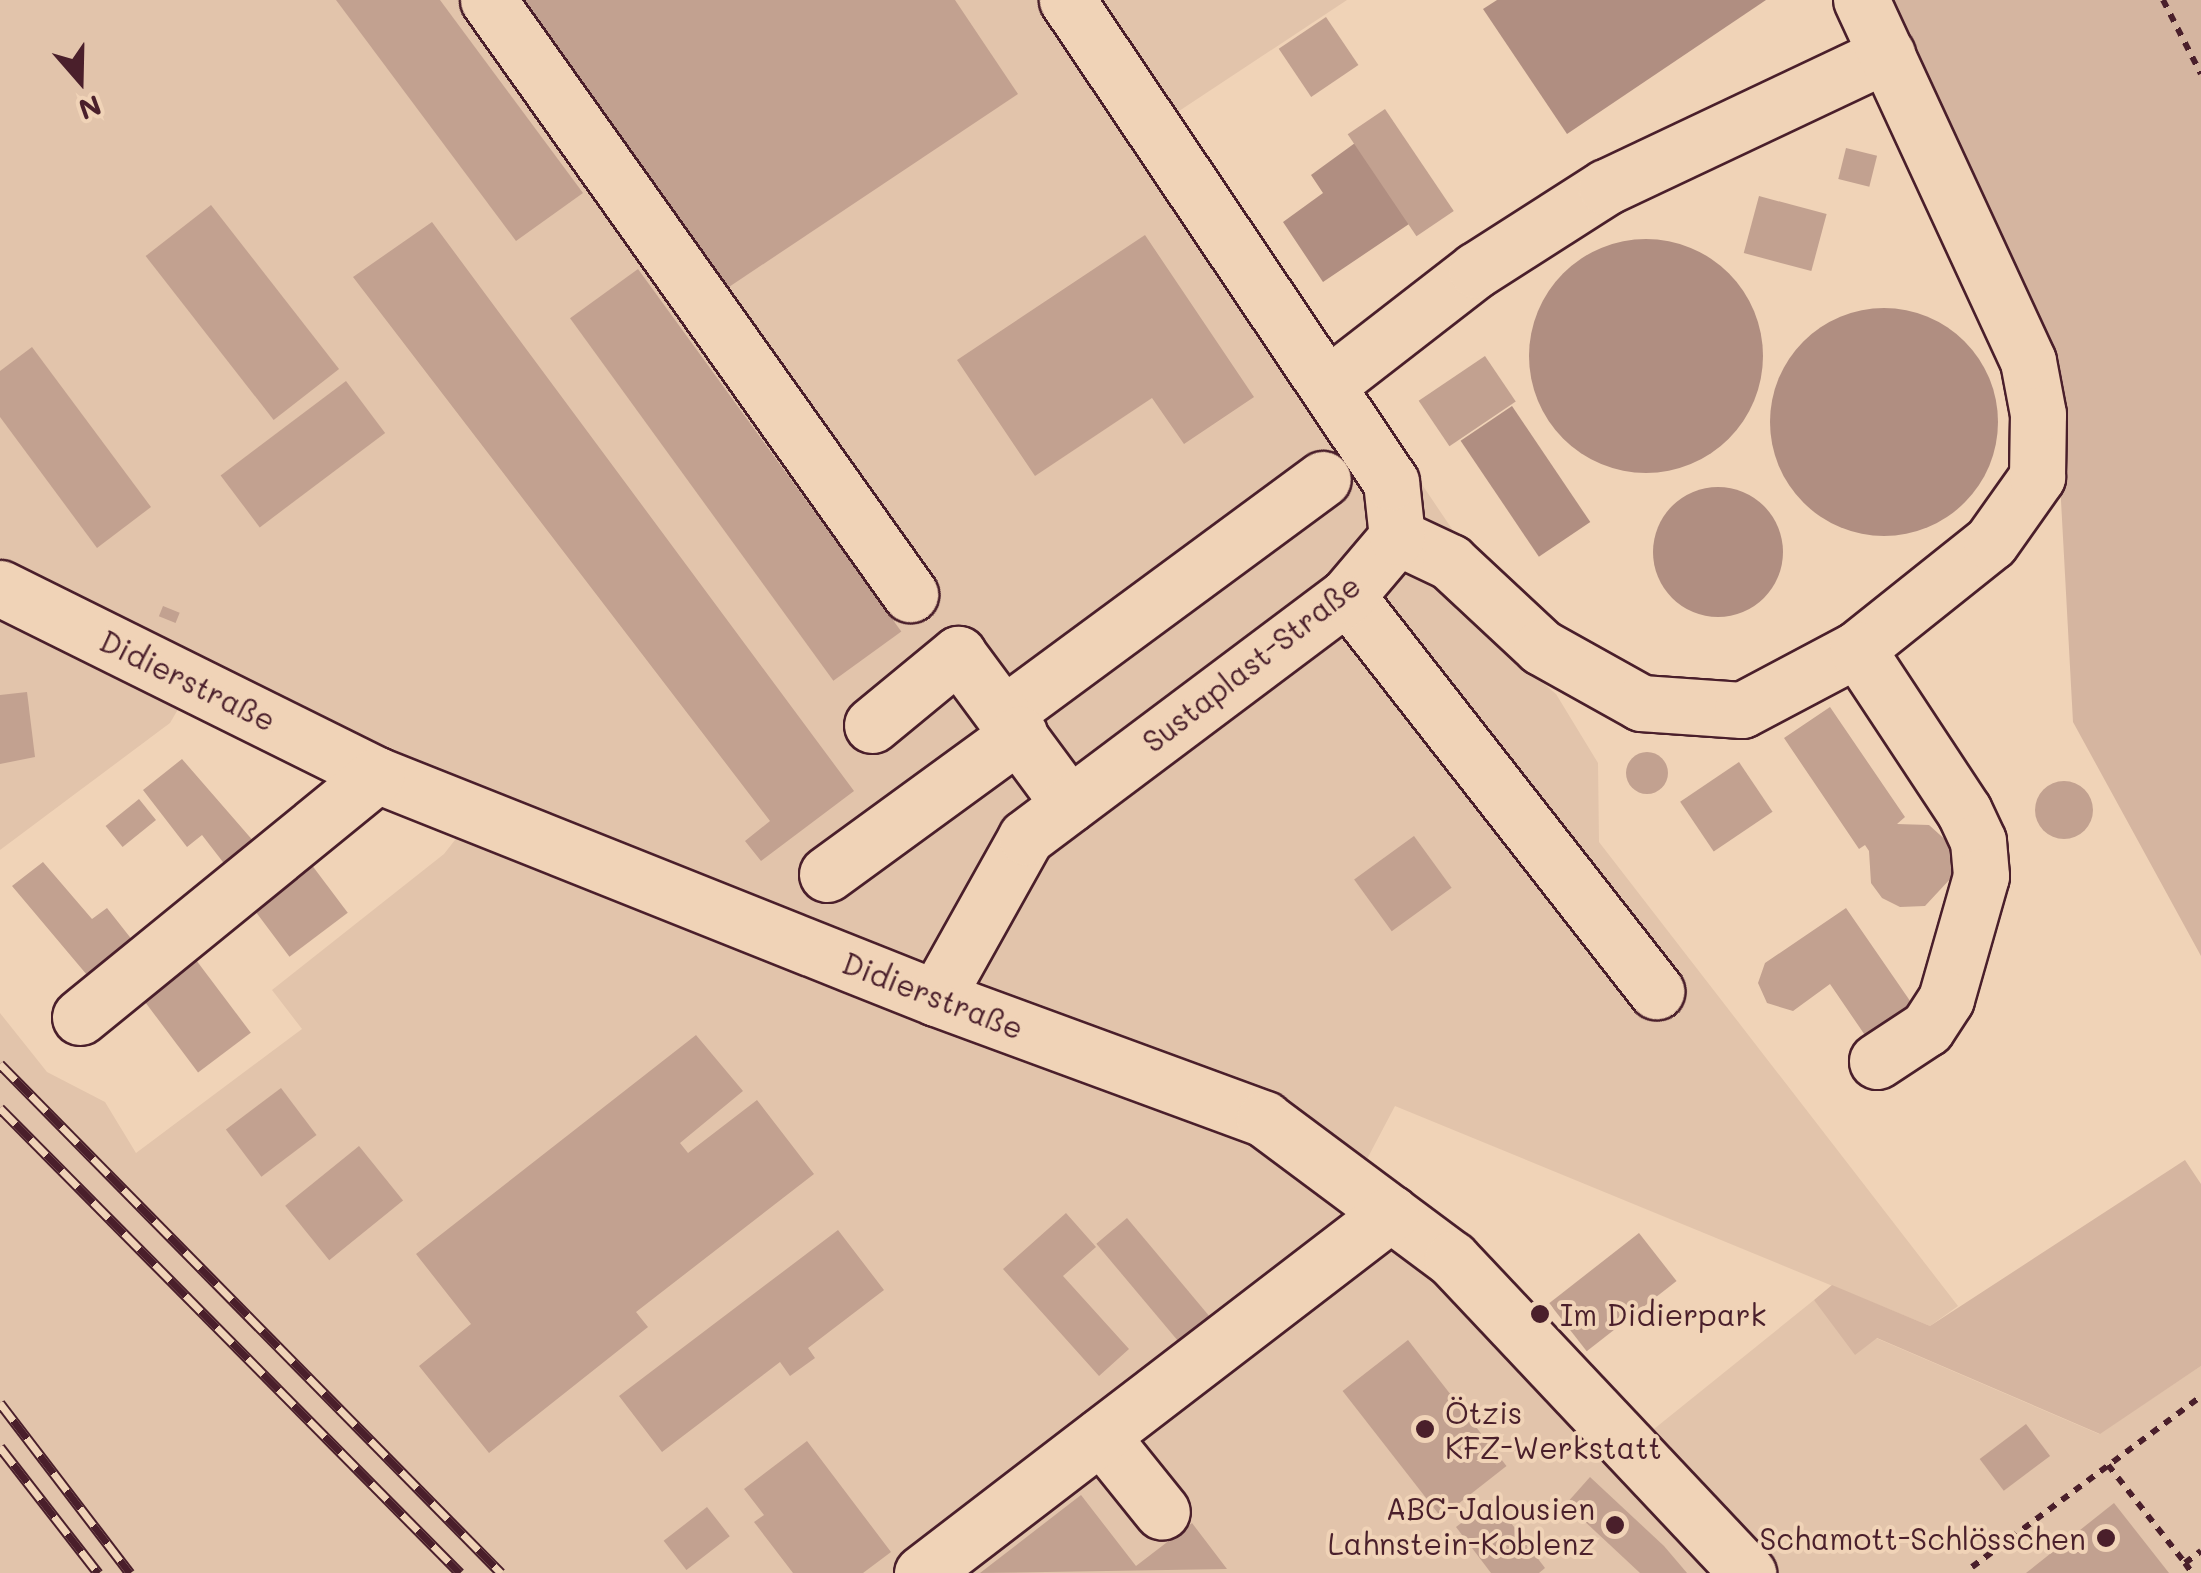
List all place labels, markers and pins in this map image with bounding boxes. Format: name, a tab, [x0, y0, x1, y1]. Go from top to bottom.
place label: Im Didierpark	[1560, 1296, 1766, 1332]
marker: Im Didierpark	[1529, 1303, 1551, 1325]
place label: Ötzis KFZ-Werkstatt	[1445, 1394, 1662, 1464]
marker: Ötzis KFZ-Werkstatt	[1414, 1418, 1436, 1440]
place label: ABC-Jalousien Lahnstein-Koblenz	[1328, 1490, 1595, 1560]
marker: ABC-Jalousien Lahnstein-Koblenz	[1604, 1514, 1626, 1536]
place label: Schamott-Schlösschen	[1759, 1520, 2086, 1556]
marker: Schamott-Schlösschen	[2095, 1527, 2117, 1549]

